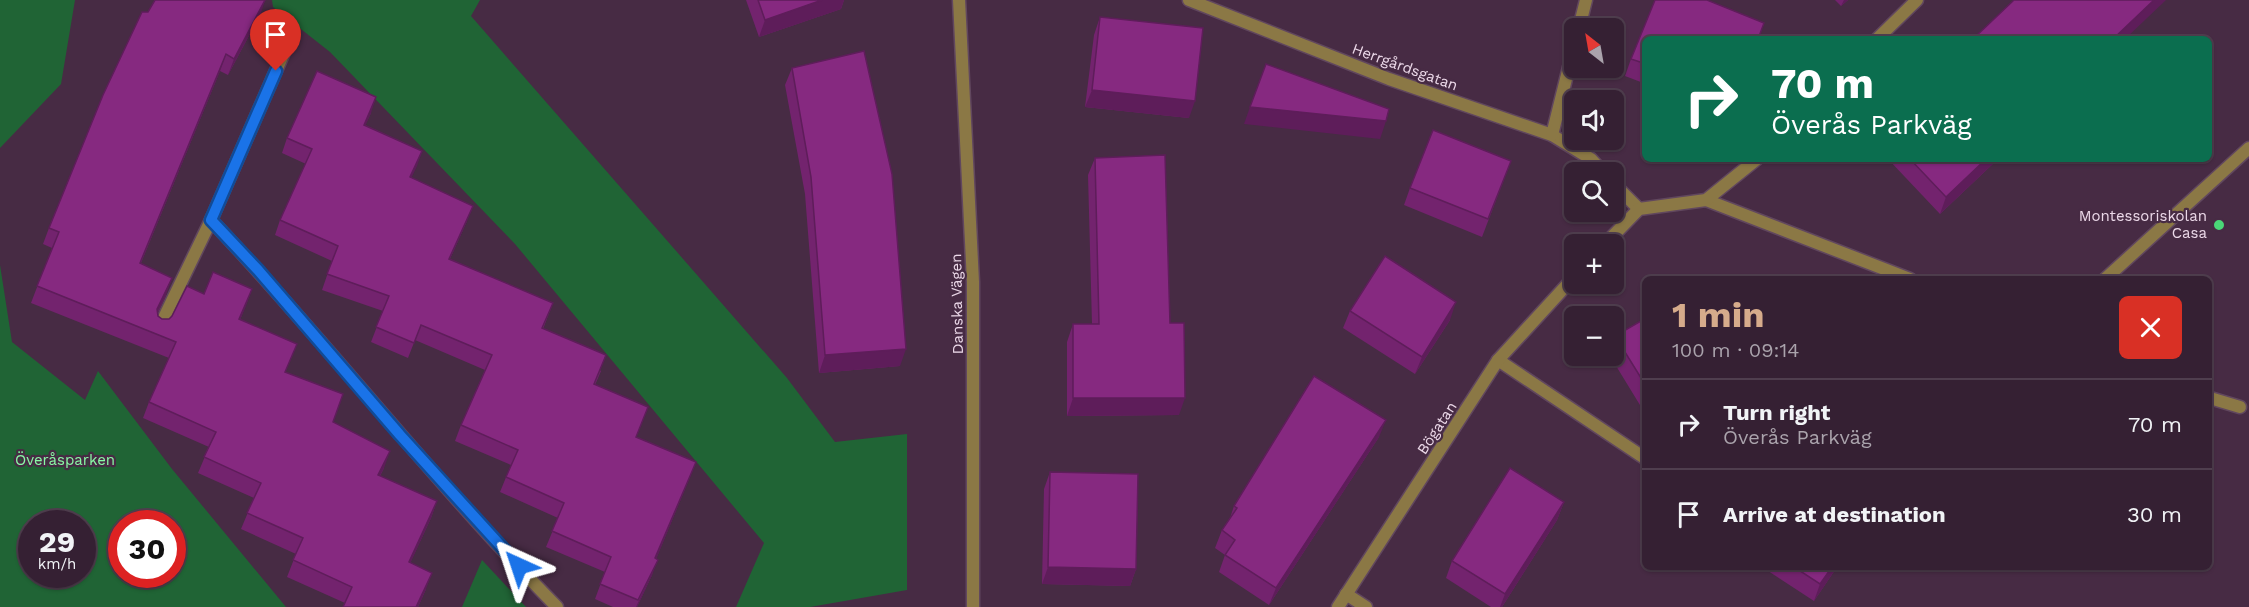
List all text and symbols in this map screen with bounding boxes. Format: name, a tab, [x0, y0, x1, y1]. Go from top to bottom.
pin	[250, 9, 301, 71]
icon: arrive	[259, 18, 292, 51]
north arrow	[1564, 18, 1624, 78]
map controls	[1564, 18, 1624, 366]
street label: Herrgårdsgatan	[1350, 40, 1460, 94]
text: 70 m	[1771, 59, 1874, 108]
icon: right	[1672, 60, 1750, 138]
button: sound	[1564, 90, 1624, 150]
text: Överås Parkväg	[1771, 109, 1972, 141]
button: search	[1564, 162, 1624, 222]
place label: Montessoriskolan Casa	[2079, 207, 2207, 242]
marker: Montessoriskolan Casa	[2212, 218, 2226, 232]
button: +	[1564, 234, 1624, 294]
street label: Danska Vägen	[947, 253, 967, 355]
text: 1 min	[1672, 294, 1764, 336]
button: close	[2119, 296, 2182, 359]
button: −	[1564, 306, 1624, 366]
text: 100 m · 09:14	[1672, 338, 1799, 362]
street label: Bögatan	[1413, 398, 1461, 458]
text: Turn right	[1723, 400, 1830, 425]
icon: right	[1672, 408, 1705, 441]
text: 70 m	[2128, 412, 2182, 437]
text: Överås Parkväg	[1723, 425, 1872, 449]
park label: Överåsparken	[15, 451, 115, 469]
icon: arrive	[1672, 498, 1705, 531]
text: Arrive at destination	[1723, 502, 1946, 527]
text: 30 m	[2127, 502, 2182, 527]
speed limit sign: 30	[108, 510, 186, 588]
text: 29	[39, 524, 75, 559]
position arrow	[487, 534, 551, 598]
text: km/h	[38, 555, 76, 573]

